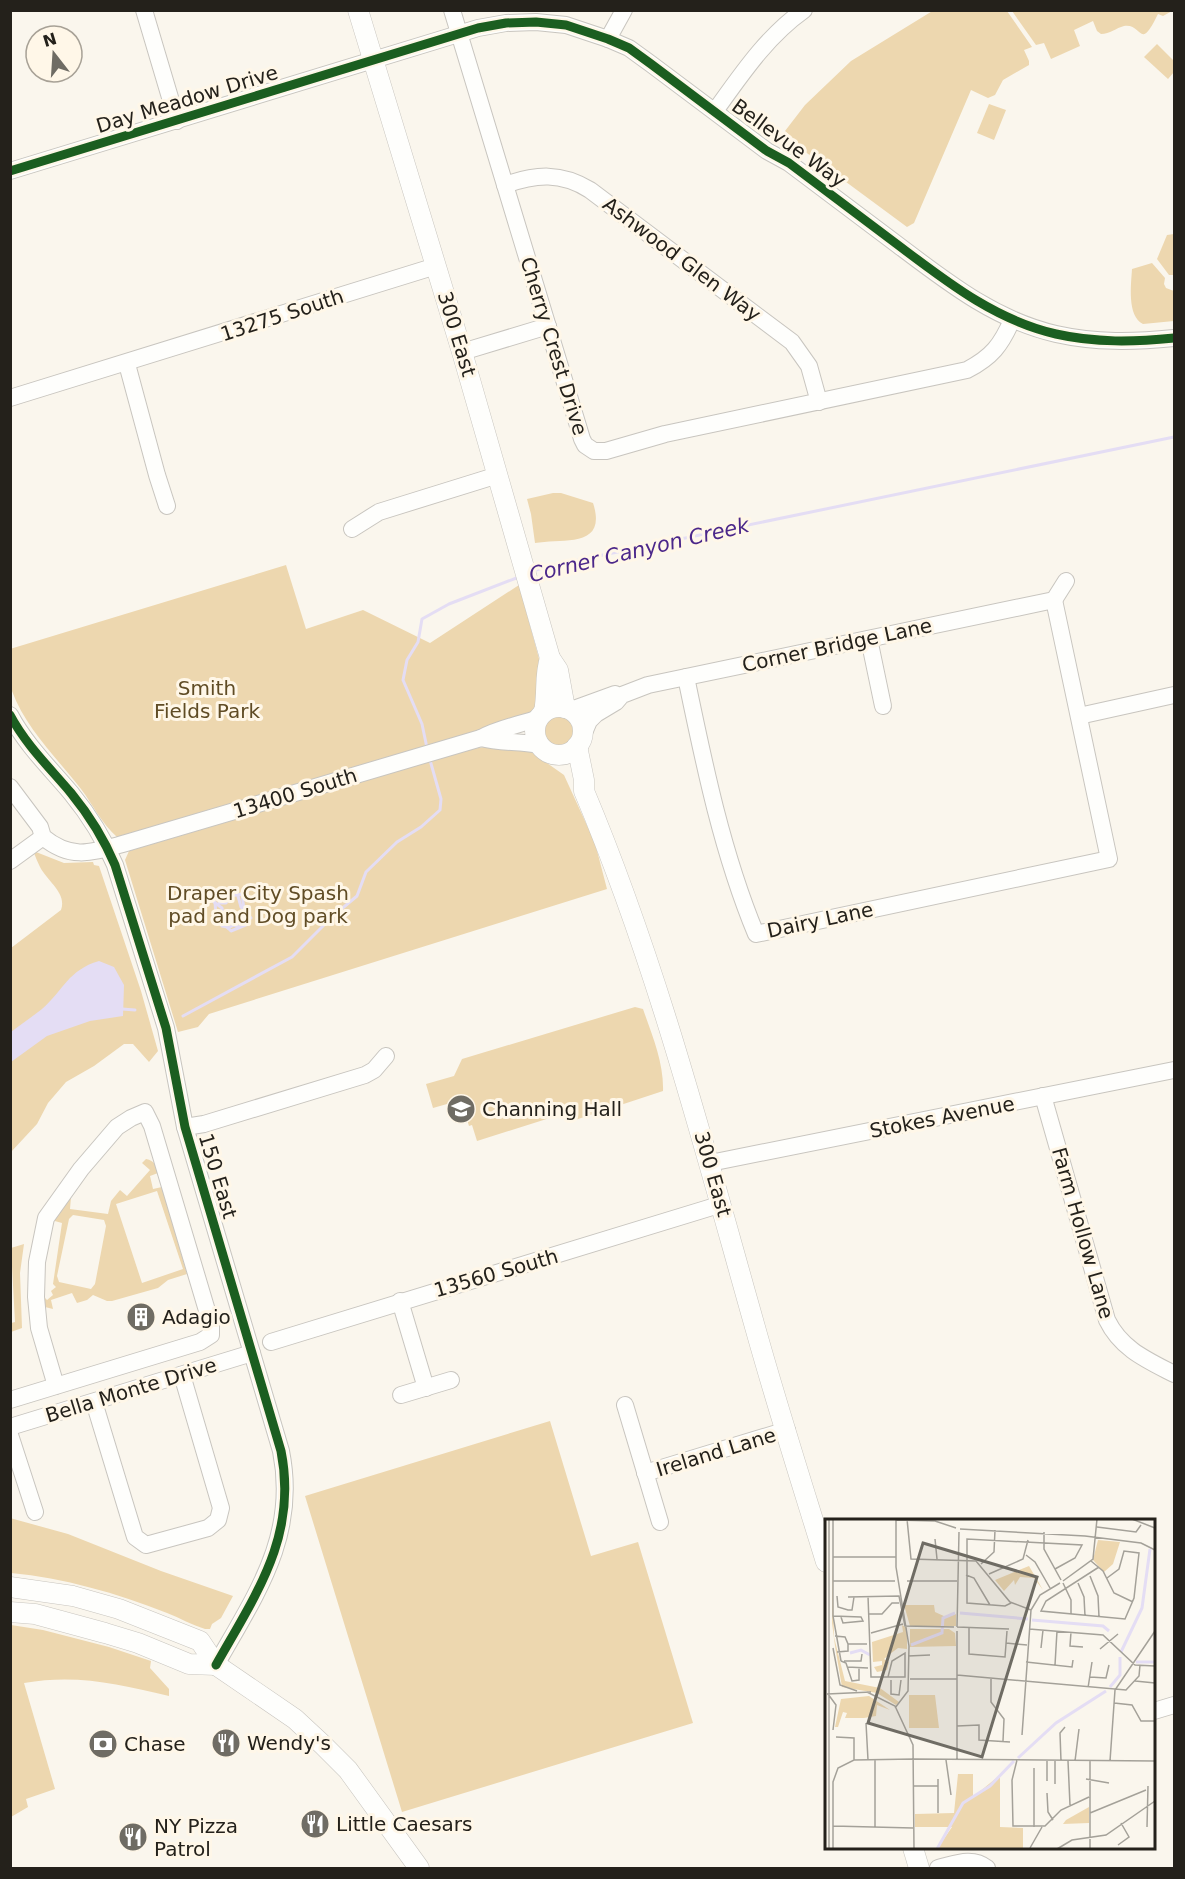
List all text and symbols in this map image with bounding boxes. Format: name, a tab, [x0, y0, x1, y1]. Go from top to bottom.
north arrow	[24, 24, 84, 84]
text: N	[41, 29, 59, 51]
street label: Day Meadow Drive	[93, 60, 281, 138]
street label: Bellevue Way	[727, 94, 851, 193]
street label: Ashwood Glen Way	[598, 192, 766, 326]
street label: Cherry Crest Drive	[515, 254, 593, 438]
street label: 13275 South	[217, 284, 347, 346]
street label: 300 East	[433, 289, 481, 380]
water label: Corner Canyon Creek	[527, 513, 752, 587]
street label: Corner Bridge Lane	[740, 613, 934, 677]
park label: Smith Fields Park	[154, 676, 260, 723]
street label: 13400 South	[230, 763, 360, 823]
park label: Draper City Spash pad and Dog park	[167, 881, 349, 928]
street label: Dairy Lane	[765, 897, 875, 943]
street label: Stokes Avenue	[868, 1091, 1016, 1143]
school or university icon: Channing Hall	[445, 1093, 477, 1125]
place label: Channing Hall	[482, 1097, 622, 1121]
street label: 300 East	[689, 1129, 737, 1220]
street label: 150 East	[194, 1131, 242, 1222]
street label: Farm Hollow Lane	[1047, 1144, 1119, 1322]
street label: 13560 South	[431, 1244, 561, 1302]
building icon: Adagio	[125, 1301, 157, 1333]
place label: Adagio	[162, 1305, 231, 1329]
street label: Bella Monte Drive	[42, 1353, 220, 1427]
street label: Ireland Lane	[653, 1422, 779, 1482]
inset map	[825, 1519, 1155, 1849]
restaurant icon: Wendy's	[210, 1727, 242, 1759]
bank icon: Chase	[87, 1728, 119, 1760]
place label: Wendy's	[247, 1731, 331, 1755]
place label: Chase	[124, 1732, 186, 1756]
restaurant icon: Little Caesars	[299, 1808, 331, 1840]
place label: Little Caesars	[336, 1812, 472, 1836]
place label: NY Pizza Patrol	[154, 1814, 238, 1861]
restaurant icon: NY Pizza Patrol	[117, 1821, 149, 1853]

